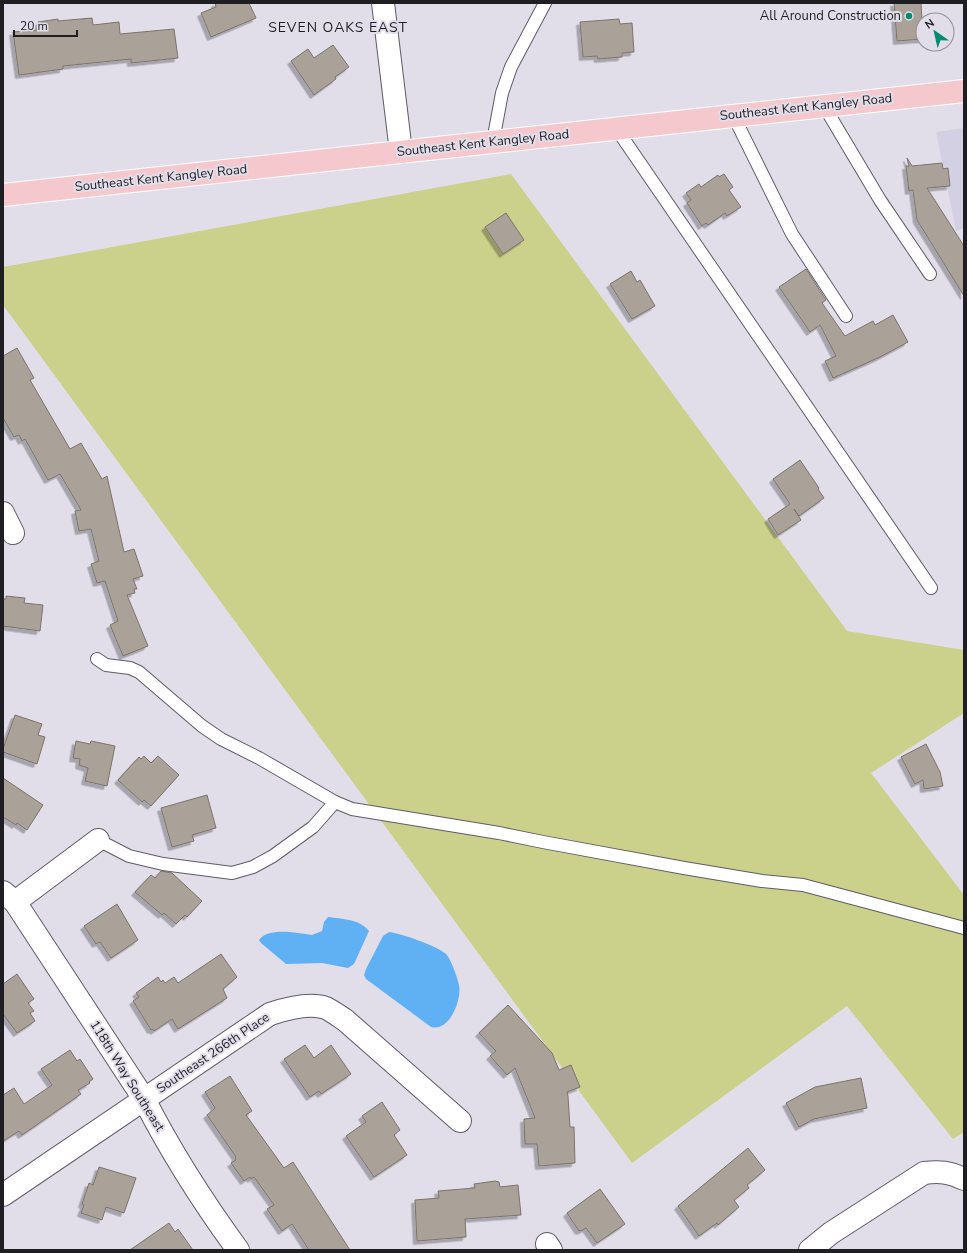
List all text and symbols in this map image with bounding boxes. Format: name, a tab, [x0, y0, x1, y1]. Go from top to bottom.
place label: All Around Construction	[760, 7, 901, 25]
marker: All Around Construction	[904, 11, 914, 21]
scale bar	[14, 12, 77, 38]
north arrow	[915, 12, 955, 52]
text: N	[922, 16, 937, 33]
text: 20 m	[20, 18, 48, 34]
district label: SEVEN OAKS EAST	[268, 18, 408, 37]
street label: Southeast Kent Kangley Road	[719, 89, 893, 125]
street label: Southeast Kent Kangley Road	[396, 125, 570, 161]
street label: Southeast Kent Kangley Road	[74, 160, 248, 196]
street label: Southeast 266th Place	[153, 1008, 273, 1098]
street label: 118th Way Southeast	[85, 1017, 169, 1135]

